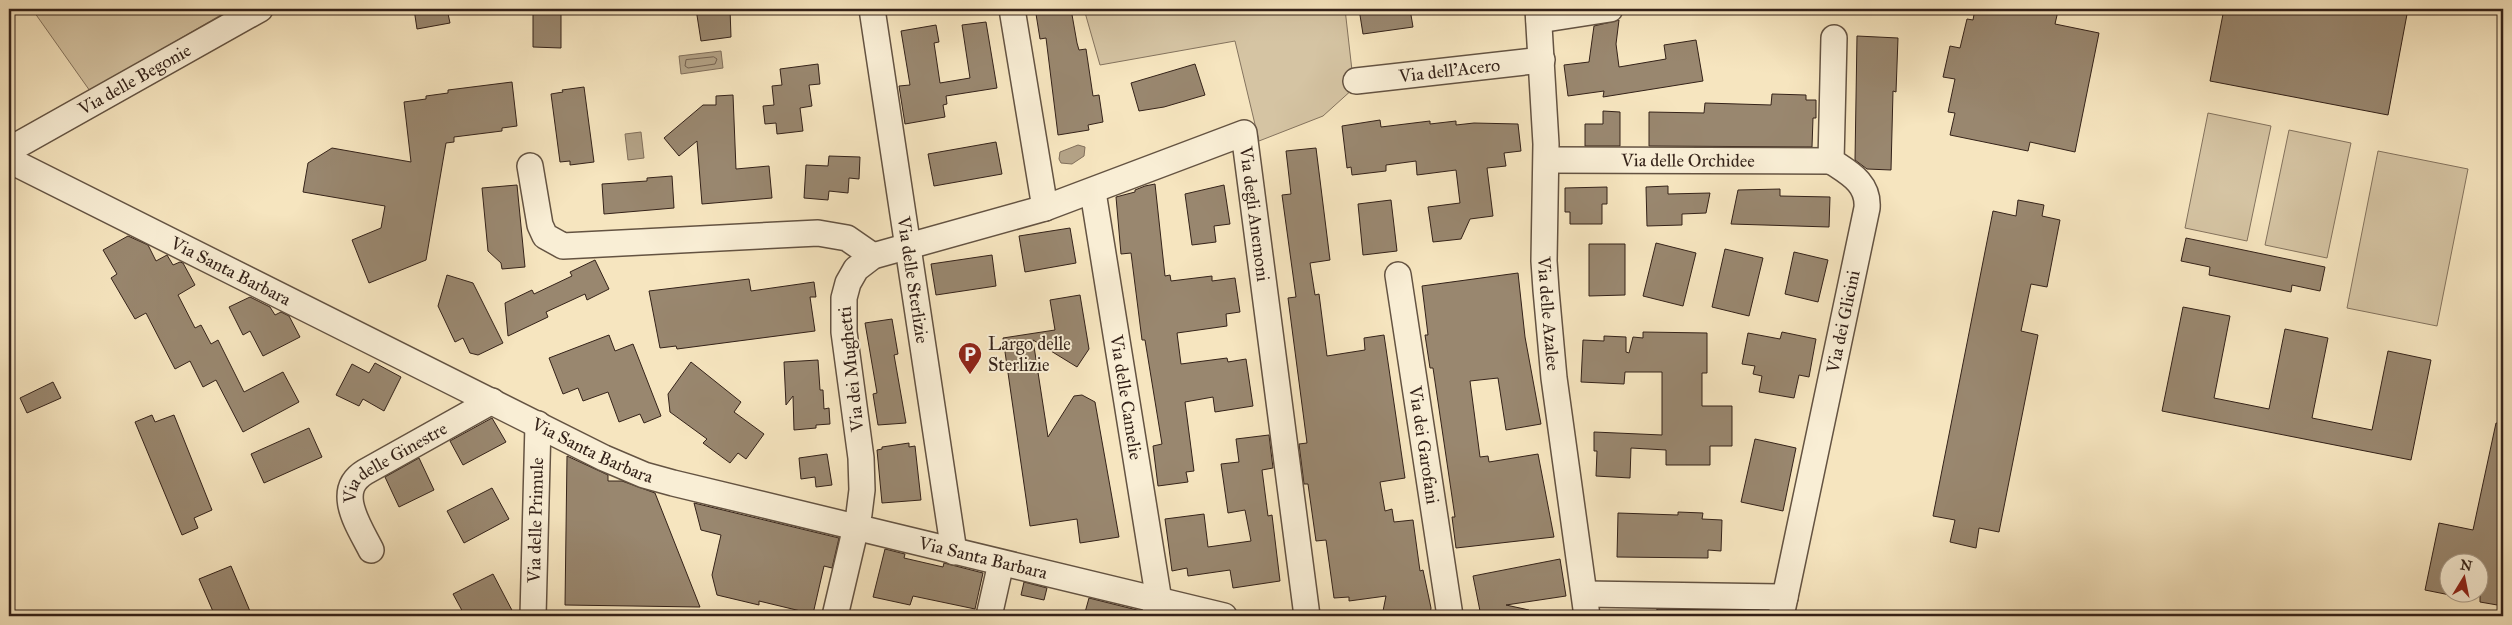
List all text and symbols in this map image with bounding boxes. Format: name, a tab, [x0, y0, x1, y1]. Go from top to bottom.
street label: Via delle Begonie	[73, 39, 195, 120]
street label: Via dell'Acero	[1396, 54, 1501, 87]
street label: Via degli Anemoni	[1235, 144, 1274, 283]
street label: Via delle Orchidee	[1620, 149, 1755, 172]
street label: Via delle Sterlizie	[892, 214, 933, 345]
street label: Via Santa Barbara	[166, 231, 295, 311]
street label: Via delle Azalee	[1533, 255, 1564, 372]
street label: Via dei Glicini	[1821, 268, 1865, 376]
street label: Via dei Mughetti	[833, 305, 870, 434]
street label: Via delle Camelie	[1105, 332, 1147, 461]
place label: Largo delle Sterlizie	[988, 333, 1071, 376]
parking icon: Largo delle Sterlizie	[957, 341, 983, 375]
street label: Via dei Garofani	[1404, 383, 1444, 506]
street label: Via Santa Barbara	[527, 412, 656, 488]
street label: Via delle Ginestre	[339, 417, 451, 504]
street label: Via delle Primule	[523, 457, 548, 584]
street label: Via Santa Barbara	[916, 531, 1050, 584]
north arrow	[2440, 552, 2490, 602]
text: N	[2459, 556, 2474, 575]

